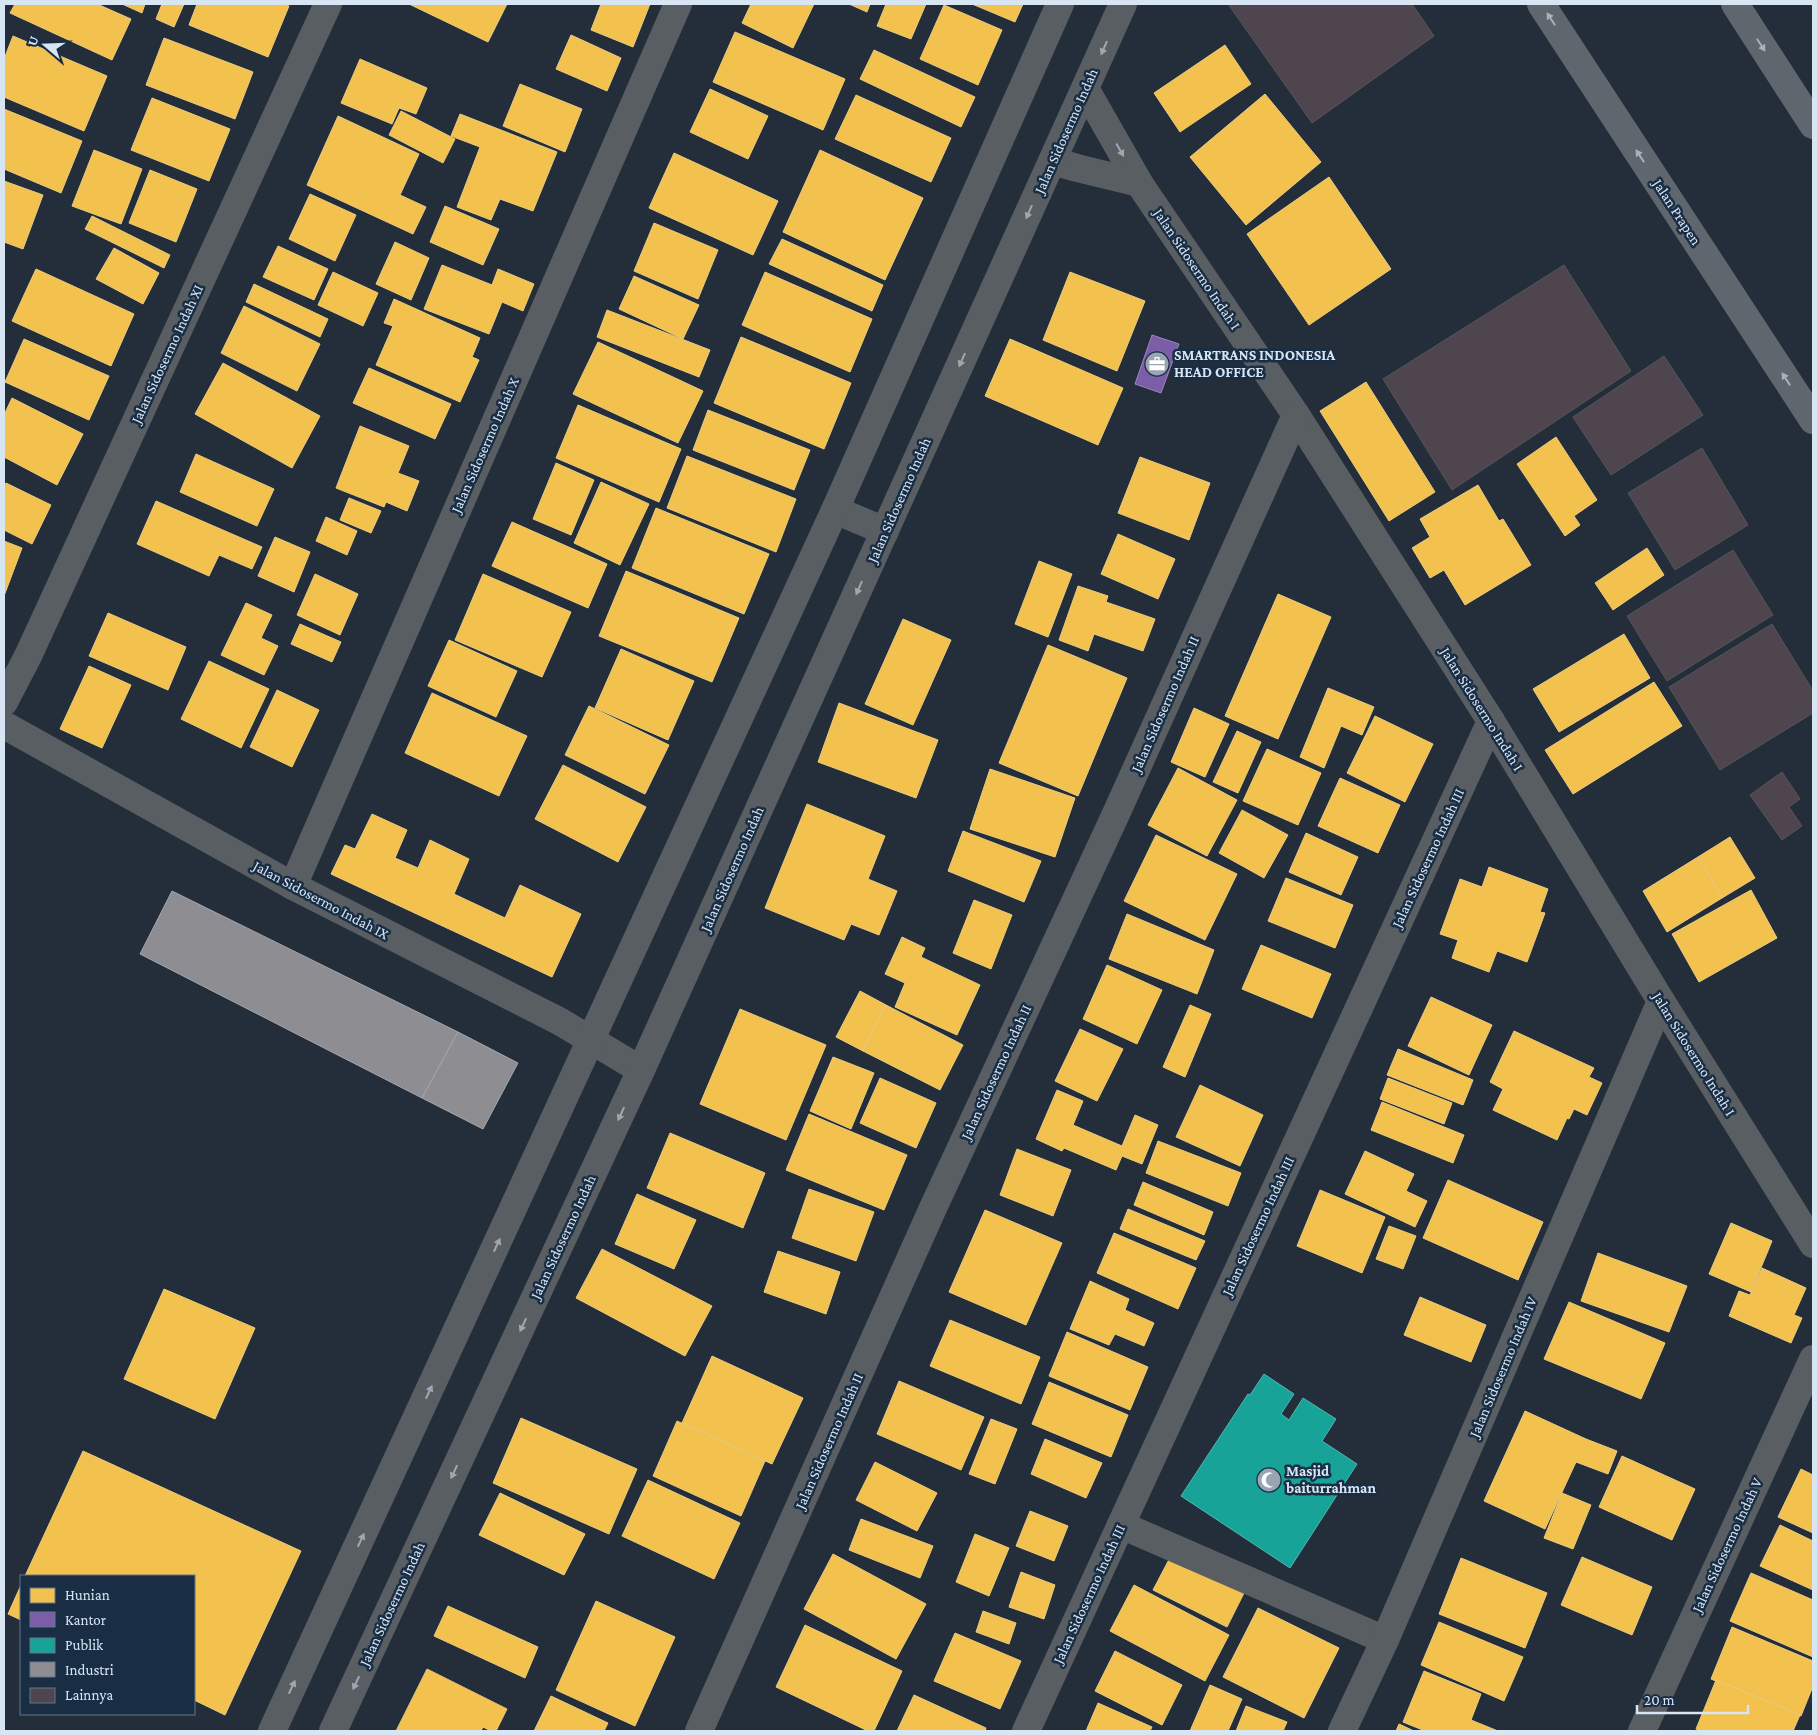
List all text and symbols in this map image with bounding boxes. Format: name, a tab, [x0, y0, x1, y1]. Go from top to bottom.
one-way arrow	[1547, 13, 1556, 26]
north arrow	[20, 20, 70, 70]
text: U	[24, 33, 42, 48]
one-way arrow	[1757, 38, 1766, 51]
one-way arrow	[1099, 41, 1107, 55]
street label: Jalan Sidosermo Indah	[1030, 66, 1102, 198]
one-way arrow	[1116, 144, 1125, 157]
one-way arrow	[1635, 149, 1645, 162]
street label: Jalan Prapen	[1648, 174, 1704, 248]
street label: Jalan Sidosermo Indah I	[1149, 204, 1243, 333]
one-way arrow	[1025, 205, 1033, 219]
street label: Jalan Sidosermo Indah XI	[127, 282, 207, 428]
place label: SMARTRANS INDONESIA HEAD OFFICE	[1174, 347, 1336, 380]
office icon: SMARTRANS INDONESIA HEAD OFFICE	[1144, 351, 1170, 377]
one-way arrow	[958, 353, 966, 367]
one-way arrow	[1782, 373, 1791, 386]
street label: Jalan Sidosermo Indah X	[447, 374, 523, 517]
street label: Jalan Sidosermo Indah	[863, 435, 935, 567]
one-way arrow	[855, 581, 863, 595]
street label: Jalan Sidosermo Indah II	[1127, 634, 1203, 777]
street label: Jalan Sidosermo Indah I	[1436, 643, 1527, 774]
street label: Jalan Sidosermo Indah III	[1388, 786, 1468, 932]
street label: Jalan Sidosermo Indah	[696, 804, 768, 936]
street label: Jalan Sidosermo Indah IX	[248, 857, 392, 944]
street label: Jalan Sidosermo Indah I	[1648, 988, 1739, 1119]
street label: Jalan Sidosermo Indah II	[957, 1002, 1035, 1144]
one-way arrow	[616, 1107, 624, 1121]
street label: Jalan Sidosermo Indah III	[1218, 1154, 1298, 1300]
street label: Jalan Sidosermo Indah	[526, 1172, 600, 1304]
one-way arrow	[493, 1238, 501, 1252]
street label: Jalan Sidosermo Indah IV	[1465, 1294, 1541, 1442]
one-way arrow	[518, 1318, 526, 1332]
street label: Jalan Sidosermo Indah II	[791, 1371, 867, 1514]
one-way arrow	[425, 1385, 433, 1399]
place label: Masjid baiturrahman	[1285, 1463, 1376, 1496]
one-way arrow	[450, 1465, 458, 1479]
mosque icon: Masjid baiturrahman	[1256, 1467, 1282, 1493]
street label: Jalan Sidosermo Indah V	[1688, 1475, 1766, 1617]
street label: Jalan Sidosermo Indah III	[1049, 1522, 1129, 1668]
one-way arrow	[356, 1532, 365, 1547]
street label: Jalan Sidosermo Indah	[355, 1539, 429, 1671]
legend	[20, 1575, 195, 1715]
text: Hunian	[65, 1587, 110, 1603]
text: Kantor	[65, 1612, 107, 1628]
text: Publik	[65, 1637, 104, 1653]
text: Industri	[65, 1662, 114, 1678]
one-way arrow	[351, 1676, 359, 1690]
one-way arrow	[289, 1680, 297, 1694]
scale bar	[1637, 1682, 1748, 1714]
text: Lainnya	[65, 1687, 113, 1704]
text: 20 m	[1644, 1692, 1675, 1708]

